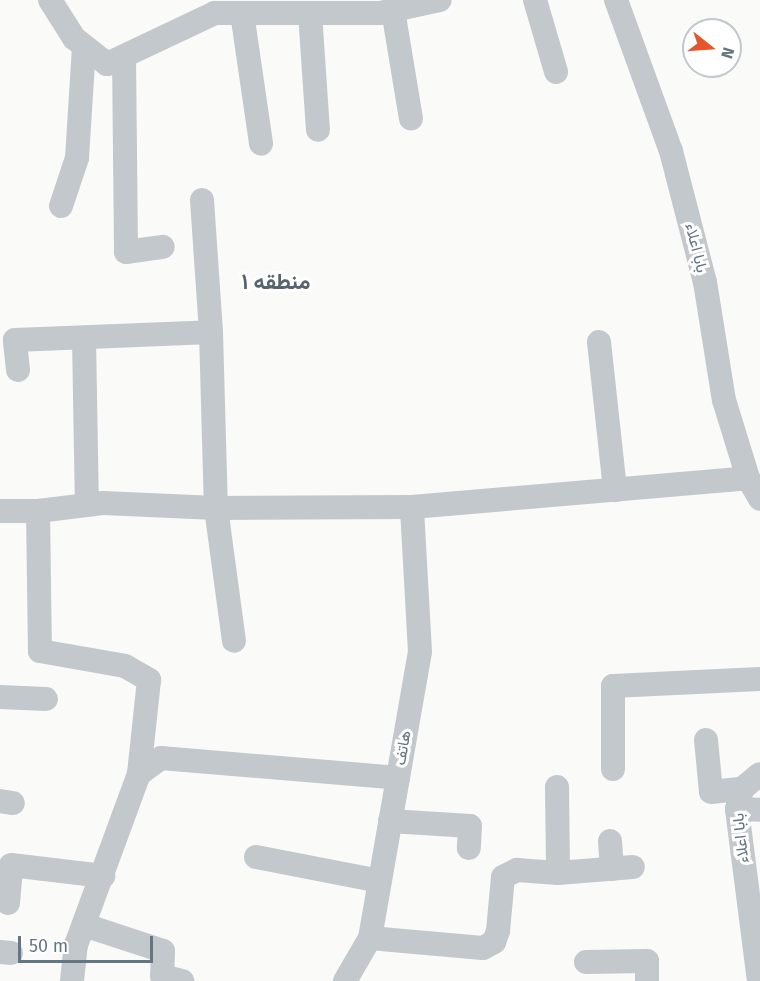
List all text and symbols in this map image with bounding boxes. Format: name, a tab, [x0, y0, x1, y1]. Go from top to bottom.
north arrow	[682, 18, 742, 78]
text: N	[717, 45, 738, 61]
street label: بابا اعلاء	[681, 221, 711, 275]
district label: منطقه ۱	[242, 269, 310, 295]
street label: هاتف	[391, 729, 415, 767]
street label: بابا اعلاء	[729, 812, 753, 864]
scale bar	[21, 924, 156, 962]
text: 50 m	[29, 935, 68, 957]

